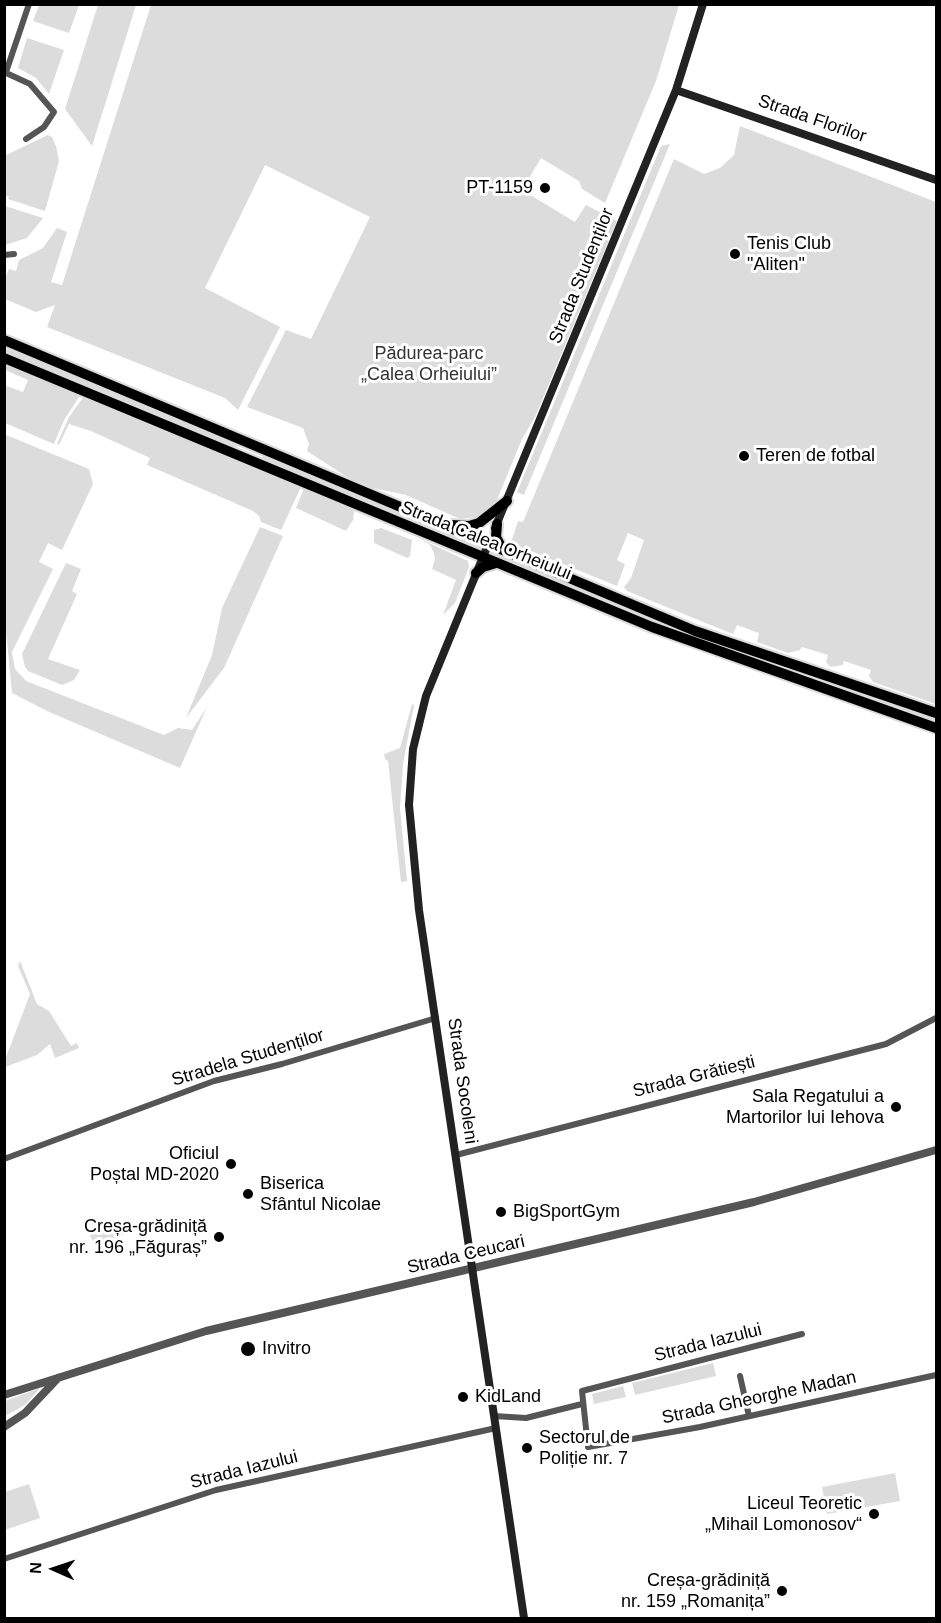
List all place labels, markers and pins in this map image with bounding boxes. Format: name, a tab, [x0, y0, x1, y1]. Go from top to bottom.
place label: PT-1159	[466, 177, 533, 199]
marker: PT-1159	[538, 181, 552, 195]
place label: Tenis Club "Aliten"	[747, 233, 831, 276]
marker: Tenis Club "Aliten"	[728, 247, 742, 261]
place label: Teren de fotbal	[756, 445, 875, 467]
marker: Teren de fotbal	[737, 449, 751, 463]
place label: Sala Regatului a Martorilor lui Iehova	[726, 1086, 884, 1128]
marker: Sala Regatului a Martorilor lui Iehova	[889, 1100, 903, 1114]
place label: Oficiul Poștal MD-2020	[90, 1143, 219, 1186]
marker: Oficiul Poștal MD-2020	[224, 1157, 238, 1171]
place label: Biserica Sfântul Nicolae	[260, 1173, 381, 1216]
marker: Biserica Sfântul Nicolae	[241, 1187, 255, 1201]
place label: BigSportGym	[513, 1201, 620, 1223]
marker: BigSportGym	[494, 1205, 508, 1219]
place label: Creșa-grădiniță nr. 196 „Făguraș”	[69, 1216, 207, 1258]
marker: Creșa-grădiniță nr. 196 „Făguraș”	[212, 1230, 226, 1244]
place label: Invitro	[262, 1338, 311, 1360]
marker: Invitro	[239, 1340, 257, 1358]
place label: KidLand	[475, 1386, 541, 1408]
marker: KidLand	[456, 1390, 470, 1404]
place label: Sectorul de Poliție nr. 7	[539, 1427, 630, 1470]
marker: Sectorul de Poliție nr. 7	[520, 1441, 534, 1455]
place label: Liceul Teoretic „Mihail Lomonosov“	[705, 1493, 862, 1536]
marker: Liceul Teoretic „Mihail Lomonosov“	[867, 1507, 881, 1521]
place label: Creșa-grădiniță nr. 159 „Romanița”	[621, 1570, 770, 1612]
marker: Creșa-grădiniță nr. 159 „Romanița”	[775, 1584, 789, 1598]

